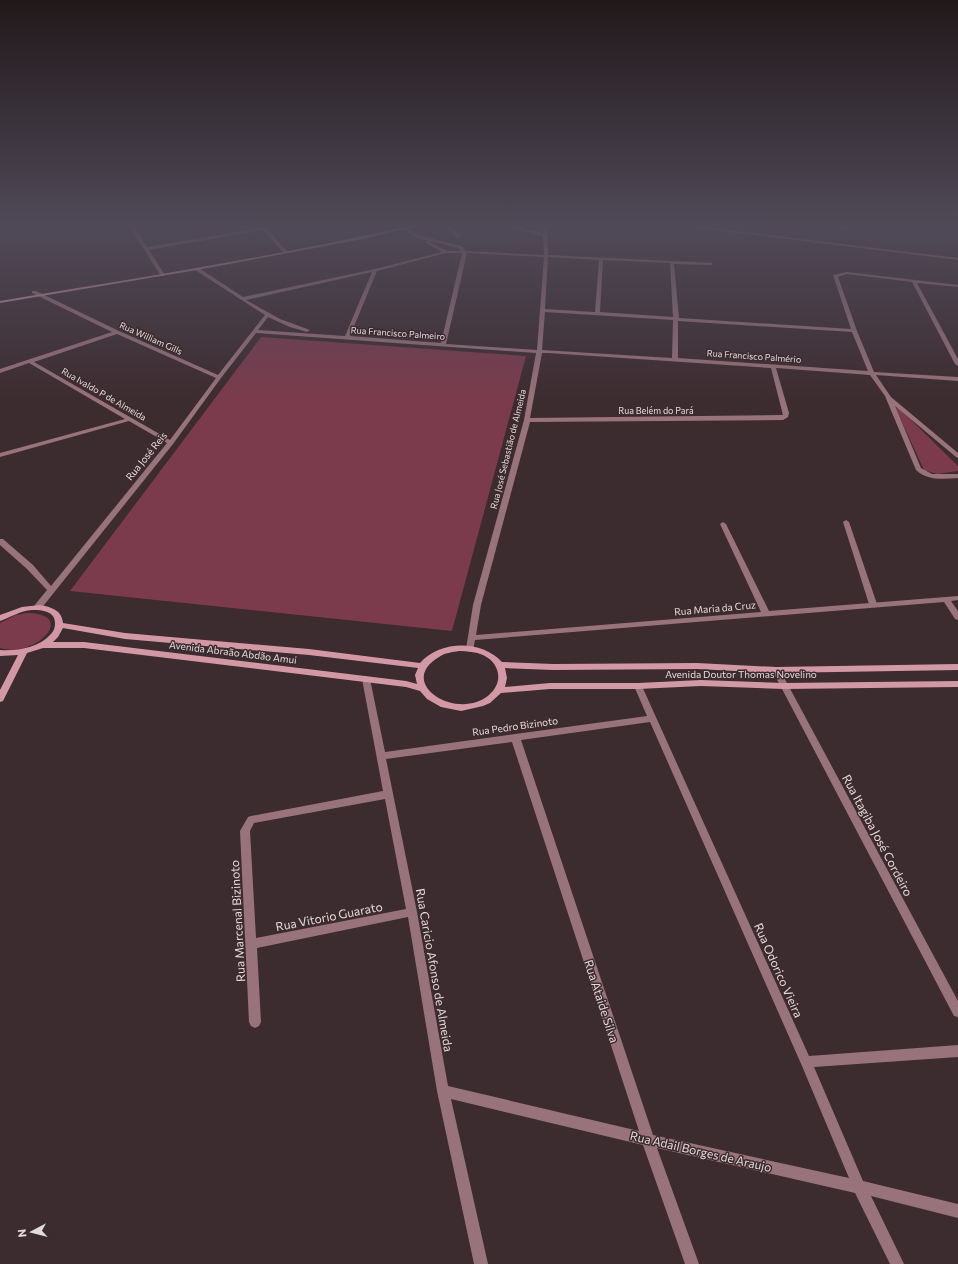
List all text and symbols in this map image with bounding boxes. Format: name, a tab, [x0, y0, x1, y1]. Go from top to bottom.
street label: Rua William Gills	[118, 319, 184, 357]
street label: Rua Francisco Palmeiro	[350, 324, 446, 342]
street label: Rua Francisco Palmério	[706, 347, 802, 365]
street label: Rua Ivaldo P de Almeida	[60, 365, 149, 423]
street label: Rua José Sebastião de Almeida	[488, 388, 528, 510]
street label: Rua Belém do Pará	[618, 405, 694, 416]
street label: Rua José Reis	[123, 429, 169, 483]
street label: Rua Maria da Cruz	[674, 598, 756, 618]
street label: Avenida Abraão Abdão Amui	[169, 638, 297, 666]
street label: Avenida Doutor Thomas Novelino	[665, 668, 817, 680]
street label: Rua Pedro Bizinoto	[471, 714, 559, 738]
street label: Rua Itagiba José Cordeiro	[839, 772, 916, 899]
street label: Rua Marcenal Bizinoto	[227, 860, 247, 982]
street label: Rua Caricio Afonso de Almeida	[414, 887, 456, 1053]
street label: Rua Vitorio Guarato	[274, 899, 384, 933]
street label: Rua Odorico Vieira	[752, 921, 806, 1019]
street label: Rua Ataide Silva	[582, 958, 622, 1044]
street label: Rua Adail Borges de Araujo	[629, 1128, 773, 1174]
north arrow	[12, 1212, 52, 1252]
text: N	[15, 1228, 29, 1238]

